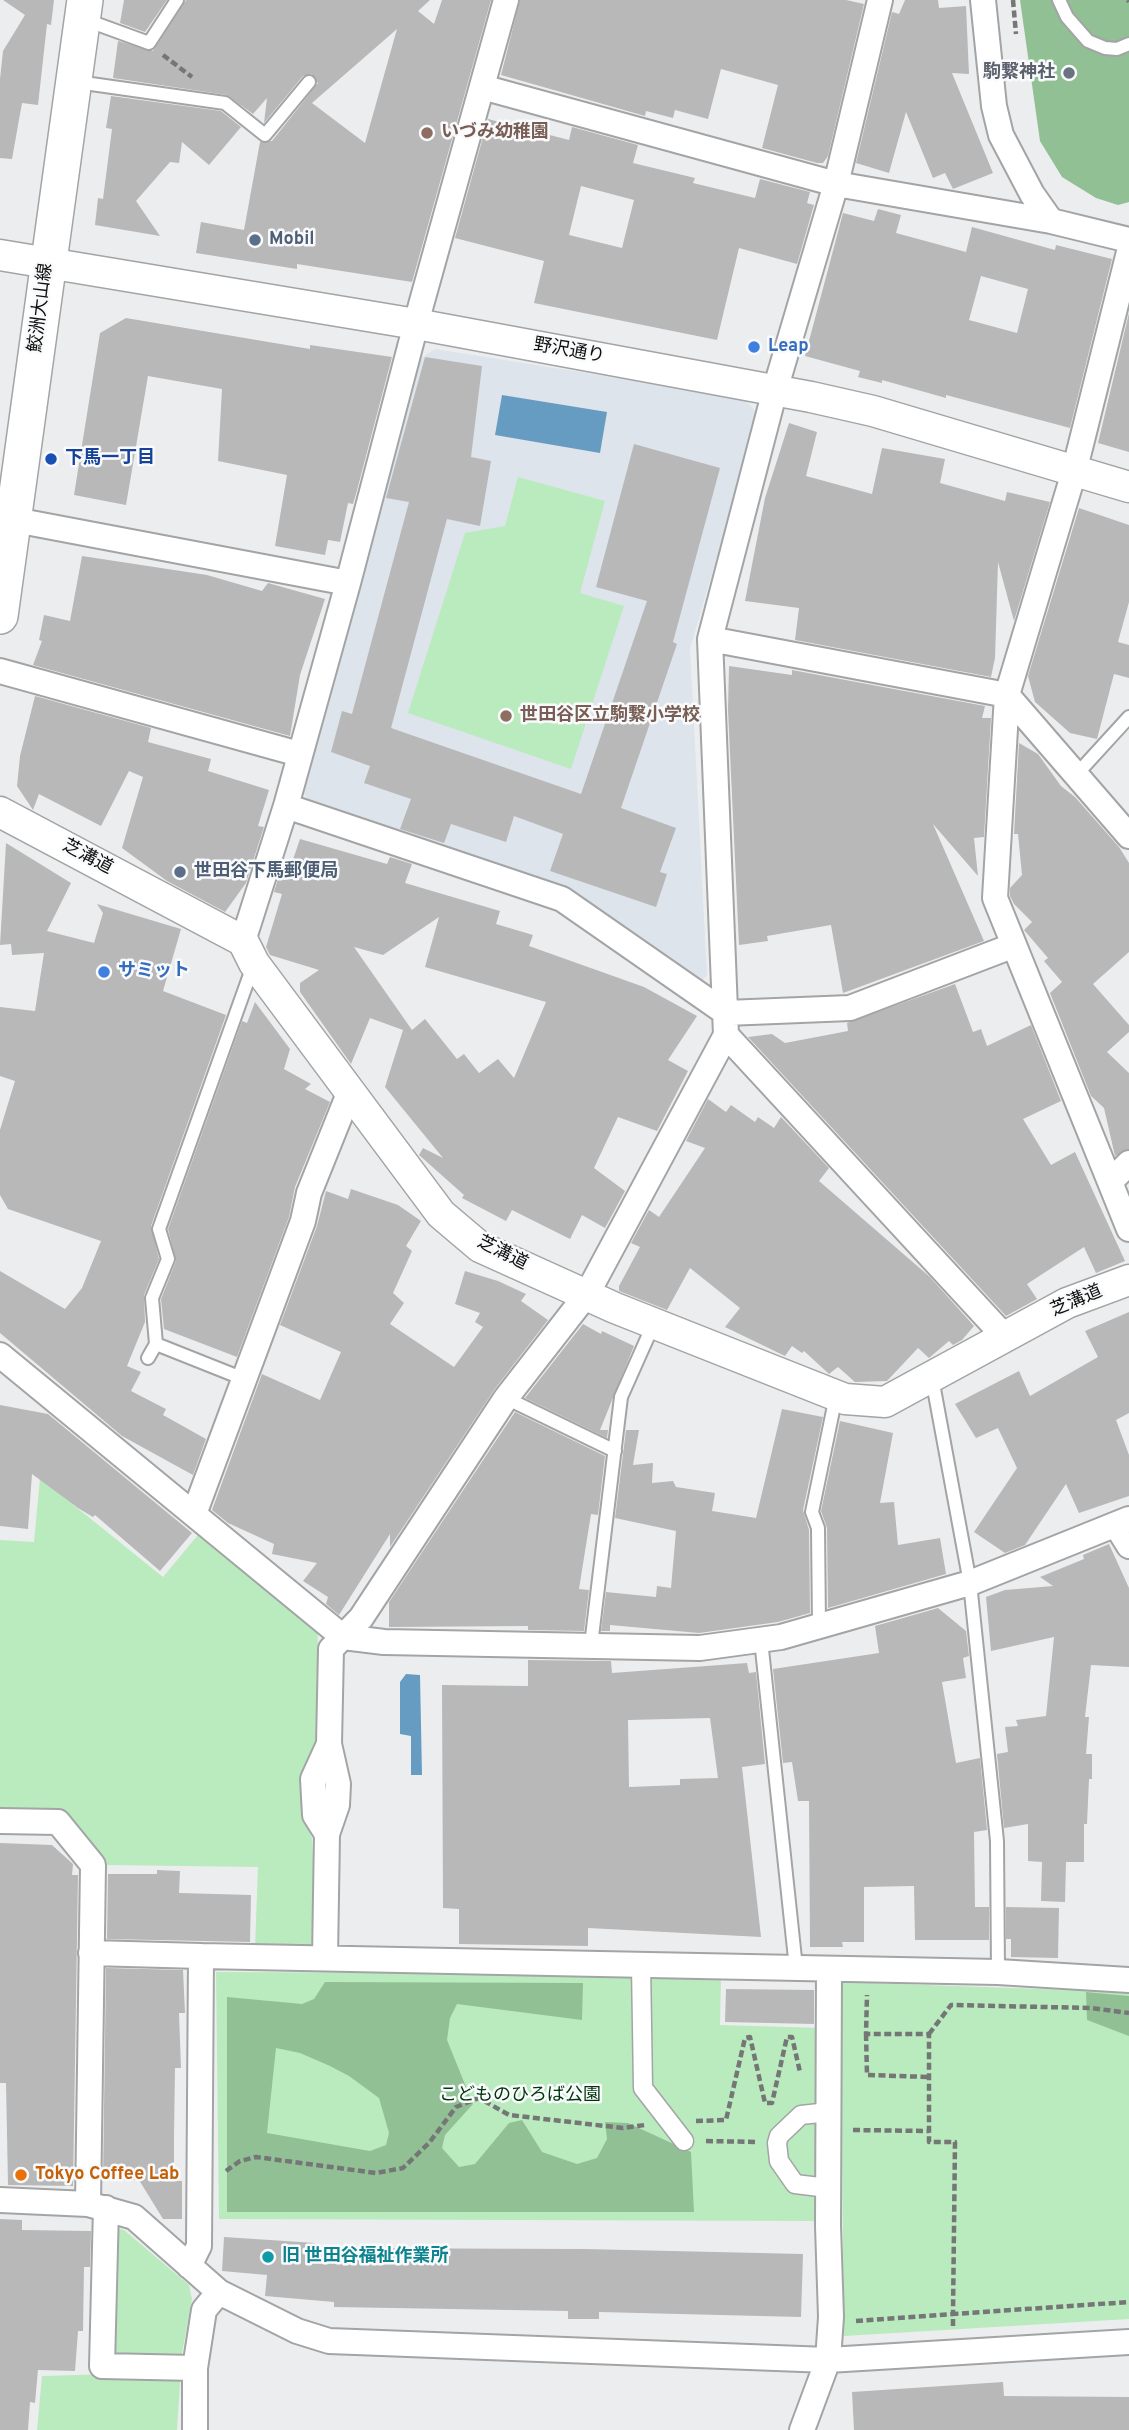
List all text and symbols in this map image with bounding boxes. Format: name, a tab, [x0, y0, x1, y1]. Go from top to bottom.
place label: 駒繋神社	[983, 62, 1055, 84]
marker: 駒繋神社	[1061, 65, 1077, 81]
place label: いづみ幼稚園	[441, 122, 549, 144]
marker: いづみ幼稚園	[419, 125, 435, 141]
place label: Mobil	[269, 229, 314, 251]
marker: Mobil	[247, 232, 263, 248]
street label: 鮫洲大山線	[26, 262, 58, 354]
street label: 野沢通り	[532, 335, 606, 369]
place label: Leap	[768, 336, 809, 358]
marker: Leap	[746, 339, 762, 355]
place label: 下馬一丁目	[65, 448, 155, 470]
marker: 下馬一丁目	[43, 451, 59, 467]
place label: 世田谷区立駒繋小学校	[520, 705, 700, 727]
marker: 世田谷区立駒繋小学校	[498, 708, 514, 724]
street label: 芝溝道	[58, 836, 116, 880]
place label: 世田谷下馬郵便局	[194, 861, 338, 883]
marker: 世田谷下馬郵便局	[172, 864, 188, 880]
place label: サミット	[118, 961, 190, 983]
marker: サミット	[96, 964, 112, 980]
street label: 芝溝道	[473, 1232, 531, 1276]
street label: 芝溝道	[1048, 1282, 1106, 1322]
park label: こどものひろば公園	[439, 2085, 601, 2107]
place label: Tokyo Coffee Lab	[35, 2164, 179, 2186]
marker: Tokyo Coffee Lab	[13, 2167, 29, 2183]
place label: 旧 世田谷福祉作業所	[282, 2246, 448, 2268]
marker: 旧 世田谷福祉作業所	[260, 2249, 276, 2265]

